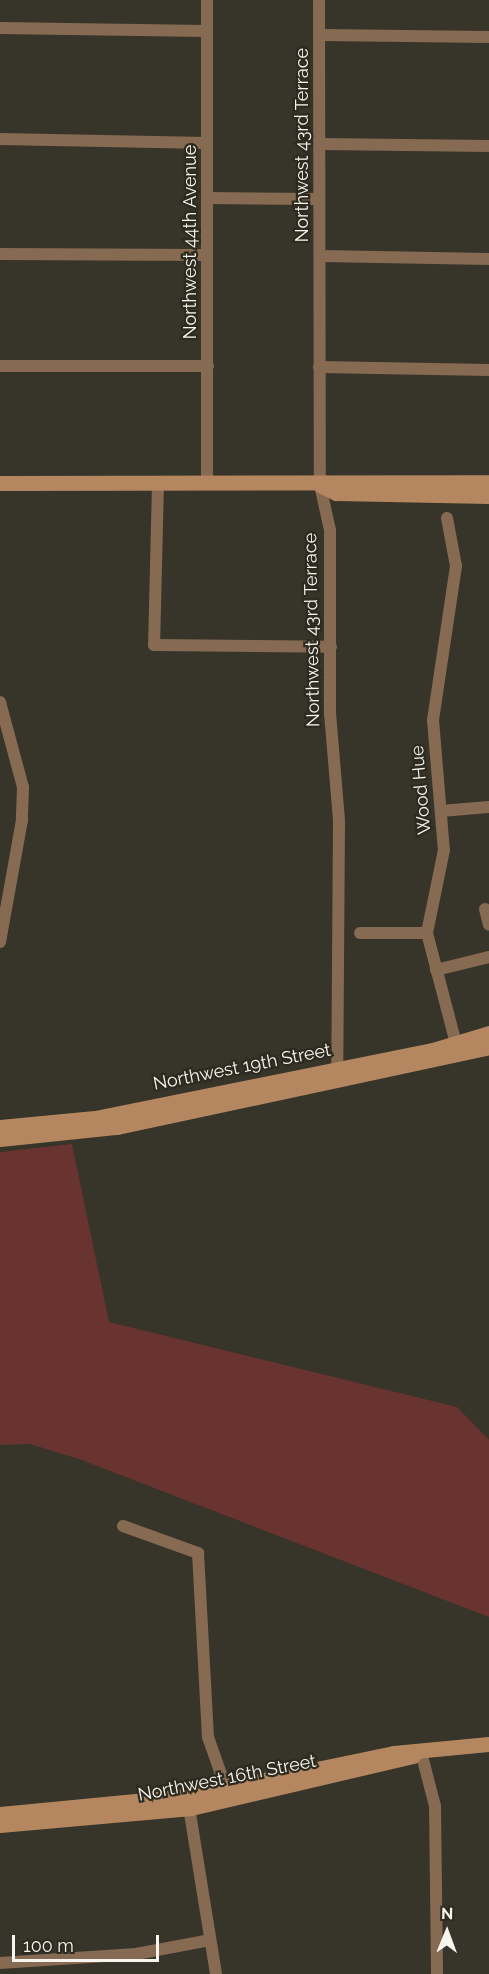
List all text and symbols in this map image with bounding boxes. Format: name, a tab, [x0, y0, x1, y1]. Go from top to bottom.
street label: Northwest 43rd Terrace	[291, 48, 313, 242]
street label: Northwest 44th Avenue	[179, 144, 201, 340]
street label: Northwest 43rd Terrace	[300, 532, 324, 728]
street label: Wood Hue	[406, 745, 436, 835]
street label: Northwest 19th Street	[151, 1039, 333, 1095]
street label: Northwest 16th Street	[136, 1750, 318, 1806]
north arrow	[417, 1902, 477, 1962]
text: N	[441, 1904, 454, 1923]
scale bar	[15, 1923, 162, 1961]
text: 100 m	[23, 1935, 74, 1956]

